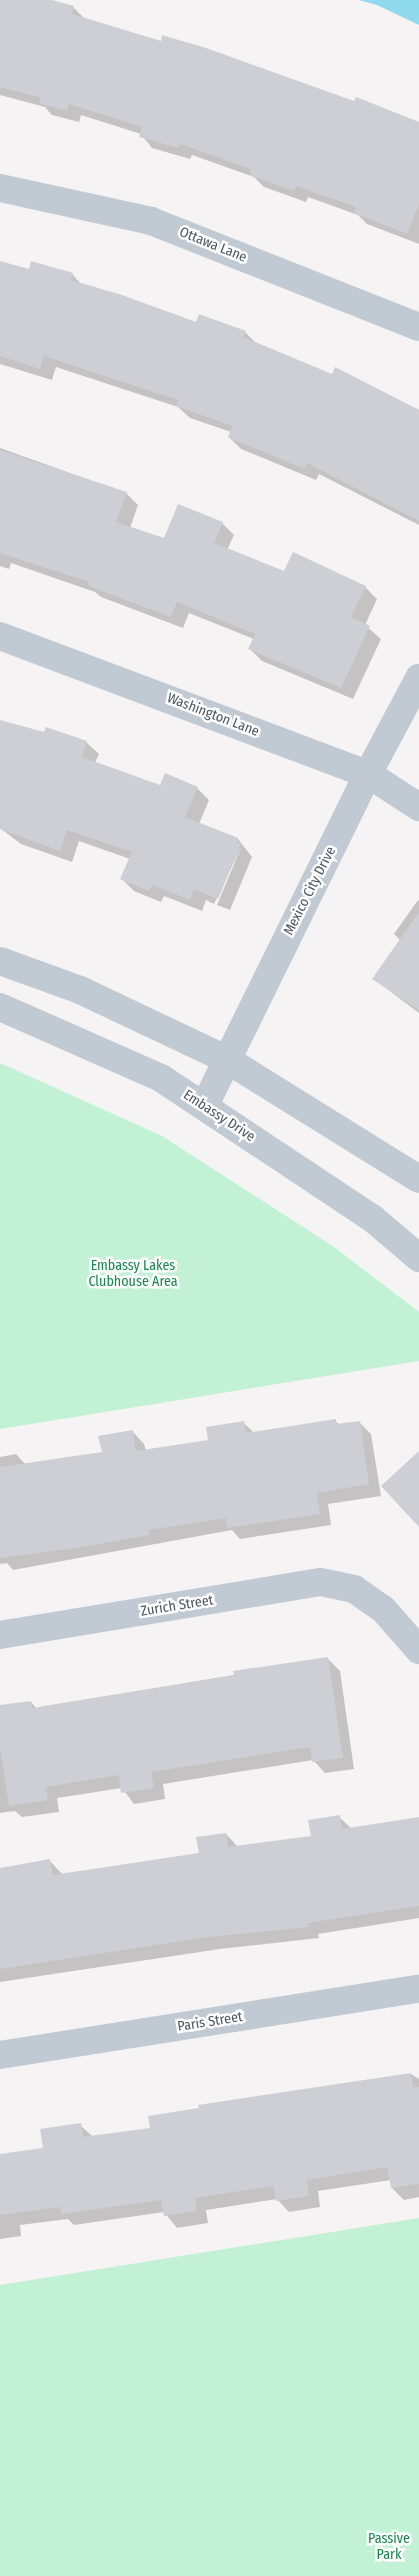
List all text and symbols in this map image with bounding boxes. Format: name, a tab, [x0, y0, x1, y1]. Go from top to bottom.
street label: Ottawa Lane	[177, 224, 249, 266]
street label: Washington Lane	[165, 690, 261, 740]
street label: Mexico City Drive	[280, 844, 340, 938]
street label: Embassy Drive	[180, 1087, 258, 1145]
park label: Embassy Lakes Clubhouse Area	[88, 1258, 178, 1290]
street label: Zurich Street	[140, 1592, 214, 1620]
street label: Paris Street	[176, 2009, 244, 2035]
park label: Passive Park	[368, 2531, 410, 2564]

